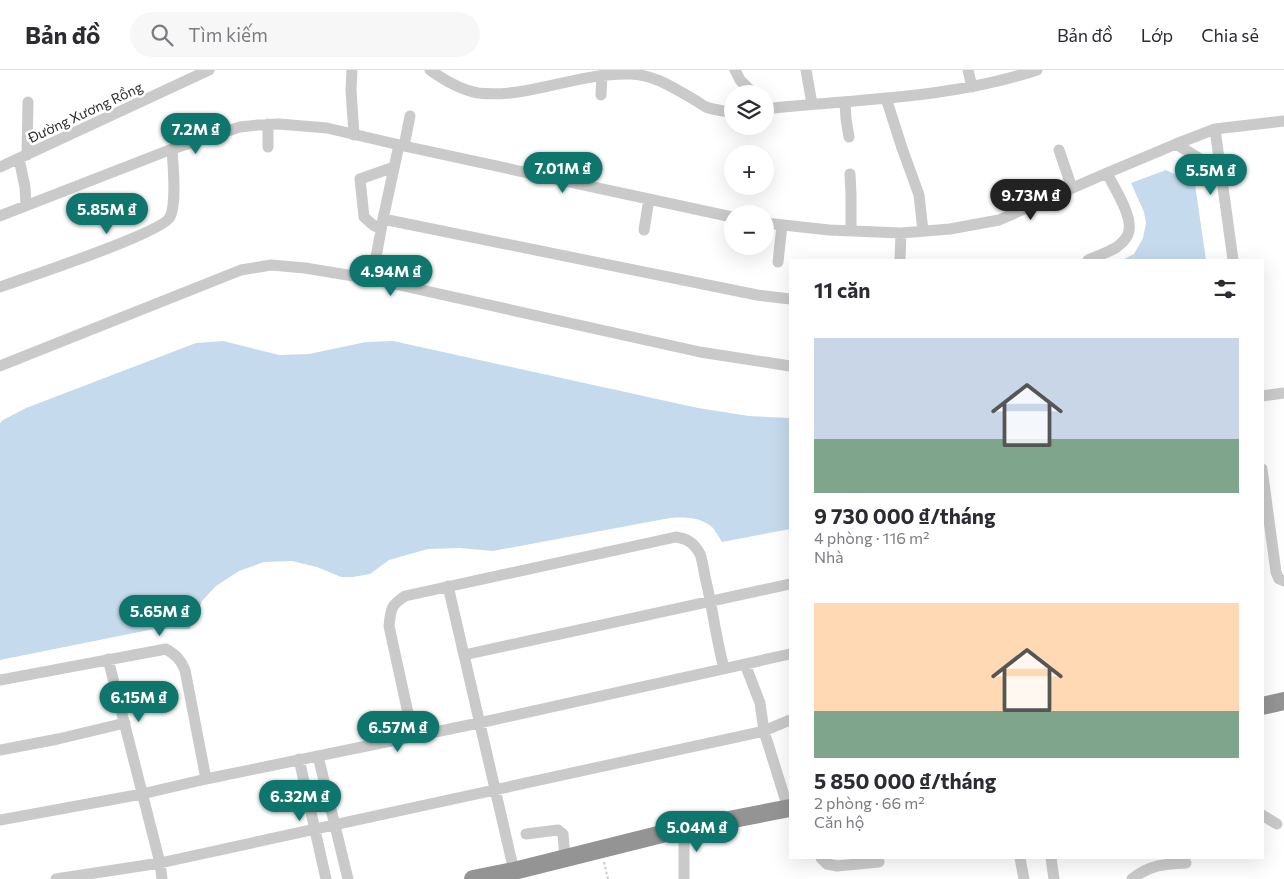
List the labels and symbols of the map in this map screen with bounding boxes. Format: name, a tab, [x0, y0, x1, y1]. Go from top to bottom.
street label: Đường Xương Rồng	[24, 78, 145, 146]
pin: 7.2M ₫	[155, 112, 237, 155]
pin: 7.01M ₫	[517, 152, 609, 194]
pin: 5.5M ₫	[1170, 154, 1252, 196]
pin: 9.73M ₫	[985, 178, 1077, 221]
pin: 5.85M ₫	[61, 192, 153, 235]
pin: 4.94M ₫	[345, 254, 437, 297]
pin: 5.65M ₫	[114, 594, 206, 637]
pin: 6.15M ₫	[93, 680, 185, 723]
pin: 6.57M ₫	[352, 710, 444, 753]
pin: 6.32M ₫	[254, 780, 346, 822]
pin: 5.04M ₫	[651, 810, 743, 853]

